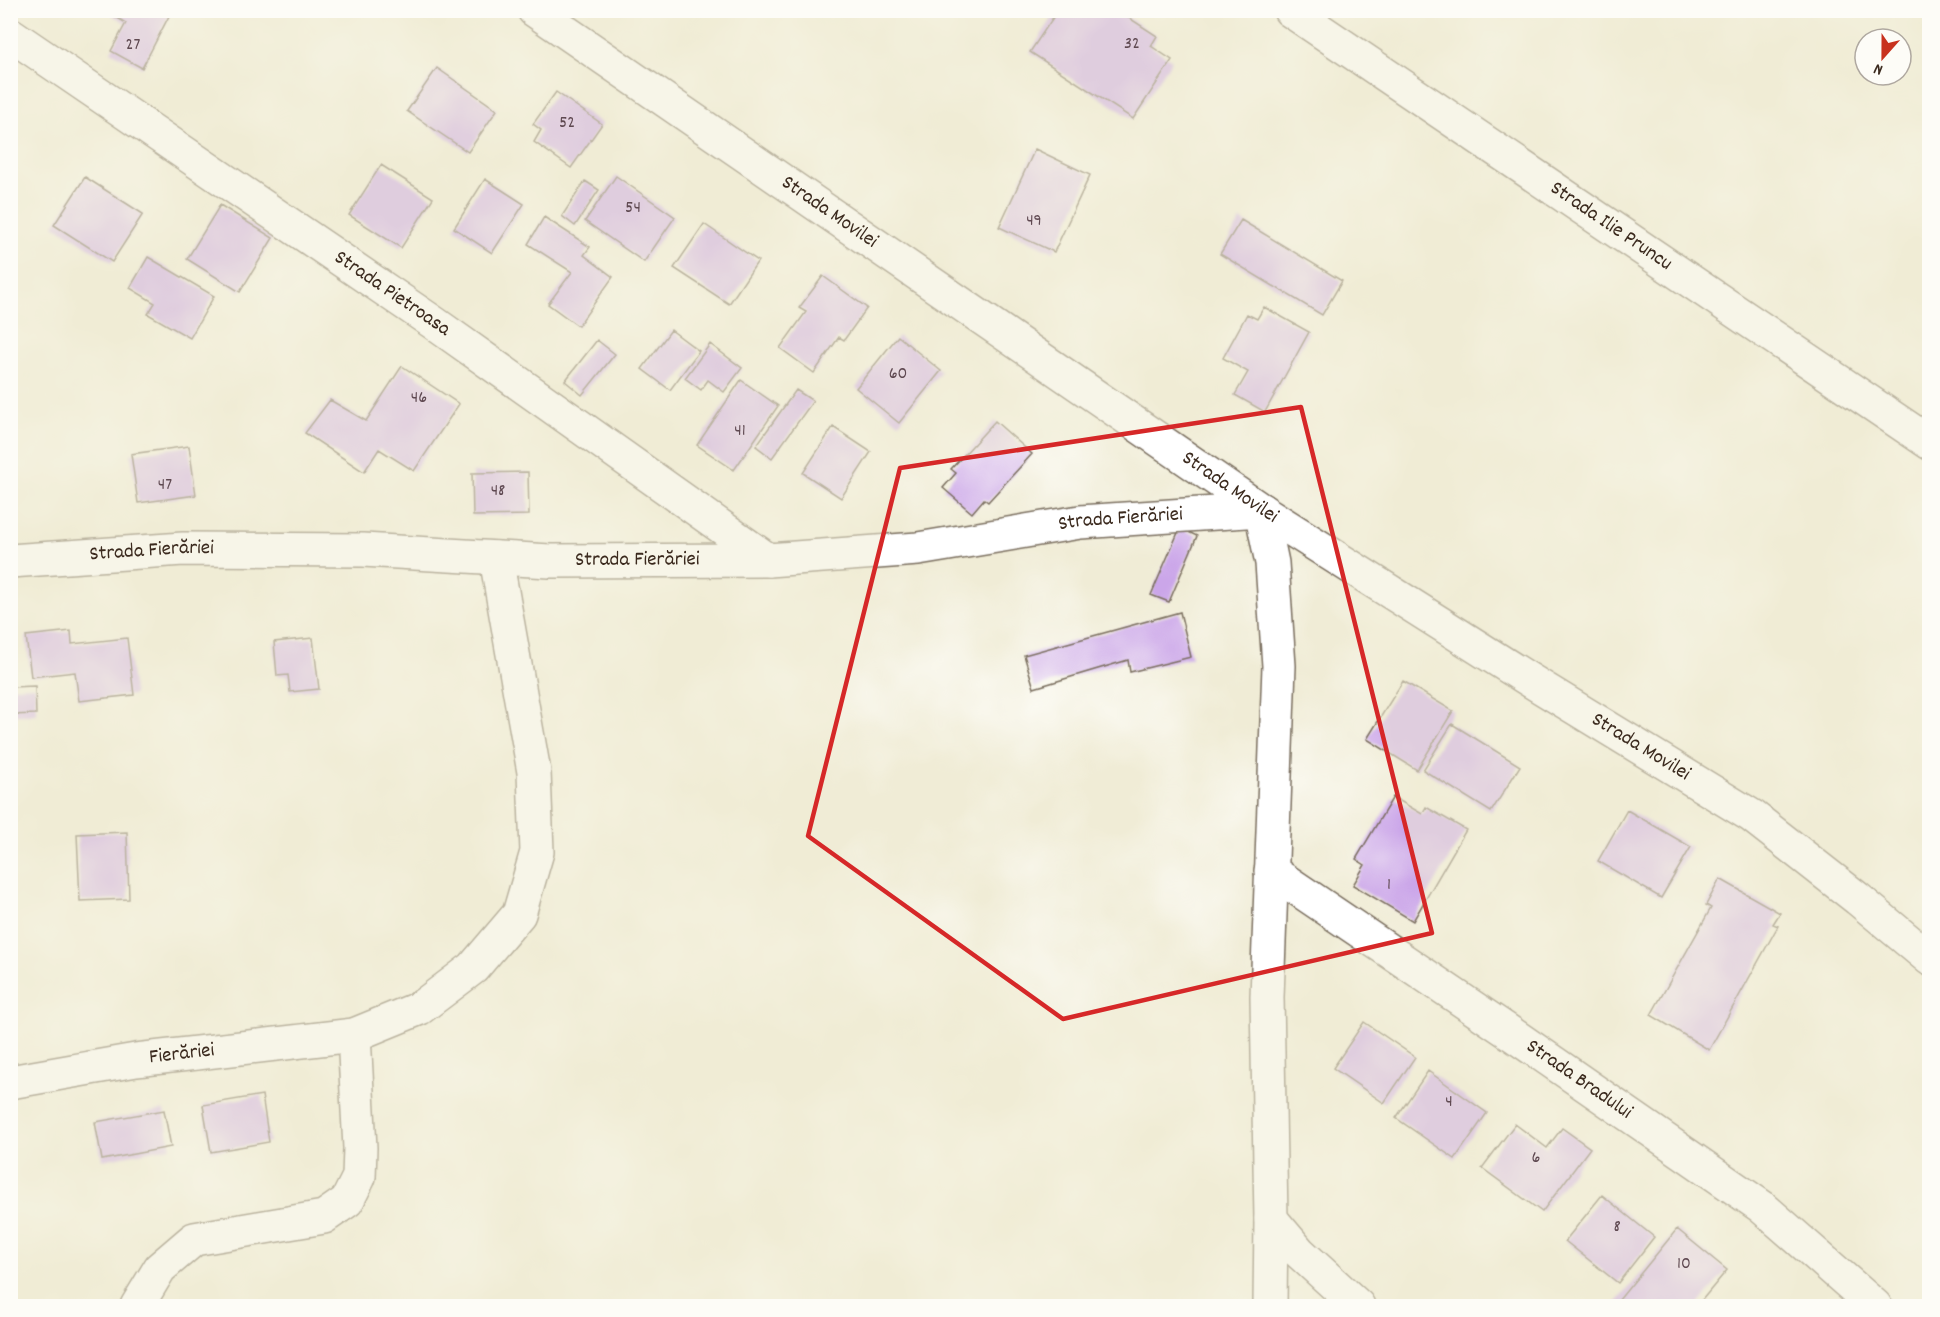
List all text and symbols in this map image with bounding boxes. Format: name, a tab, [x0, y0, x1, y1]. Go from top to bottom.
north arrow	[1853, 27, 1913, 87]
house number: 32	[1124, 32, 1140, 57]
house number: 27	[126, 33, 140, 58]
text: N	[1871, 56, 1886, 81]
house number: 52	[559, 111, 575, 136]
street label: Strada Movilei	[775, 169, 884, 257]
street label: Strada Ilie Pruncu	[1543, 175, 1678, 279]
house number: 54	[625, 196, 641, 221]
house number: 49	[1026, 209, 1042, 234]
street label: Strada Pietroasa	[327, 244, 457, 345]
house number: 60	[889, 362, 907, 387]
house number: 46	[411, 386, 427, 411]
house number: 41	[734, 419, 746, 444]
street label: Strada Movilei	[1175, 444, 1284, 532]
house number: 47	[158, 473, 172, 498]
house number: 48	[491, 479, 505, 504]
street label: Strada Fierăriei	[1056, 500, 1184, 540]
street label: Strada Fierăriei	[88, 534, 214, 570]
street label: Strada Fierăriei	[575, 545, 700, 576]
street label: Strada Movilei	[1585, 706, 1696, 790]
house number: 1	[1387, 873, 1391, 898]
street label: Strada Bradului	[1519, 1033, 1638, 1128]
street label: Fierăriei	[148, 1036, 216, 1073]
house number: 4	[1445, 1090, 1453, 1115]
house number: 6	[1532, 1146, 1540, 1171]
house number: 8	[1613, 1215, 1621, 1240]
house number: 10	[1677, 1252, 1691, 1277]

